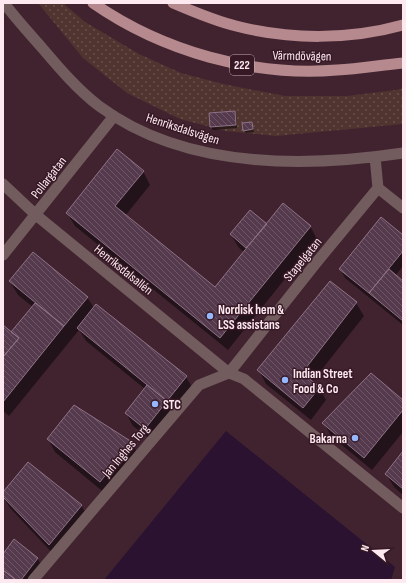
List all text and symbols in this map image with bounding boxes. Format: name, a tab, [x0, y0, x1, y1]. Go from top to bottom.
street label: Värmdövägen	[272, 47, 332, 65]
road number: 222	[230, 55, 254, 75]
street label: Henriksdalsvägen	[144, 110, 221, 148]
street label: Pollargatan	[28, 154, 70, 202]
street label: Stapelgatan	[280, 234, 325, 285]
street label: Henriksdalsallén	[91, 241, 156, 298]
place label: Nordisk hem & LSS assistans	[218, 302, 284, 333]
marker: Nordisk hem & LSS assistans	[205, 311, 215, 321]
place label: Indian Street Food & Co	[293, 366, 353, 397]
marker: Indian Street Food & Co	[280, 375, 290, 385]
place label: STC	[163, 397, 181, 413]
marker: STC	[150, 399, 160, 409]
street label: Jan Inghes Torg	[98, 421, 153, 481]
place label: Bakarna	[310, 431, 347, 447]
marker: Bakarna	[350, 433, 360, 443]
north arrow	[354, 531, 394, 571]
text: N	[358, 543, 372, 553]

